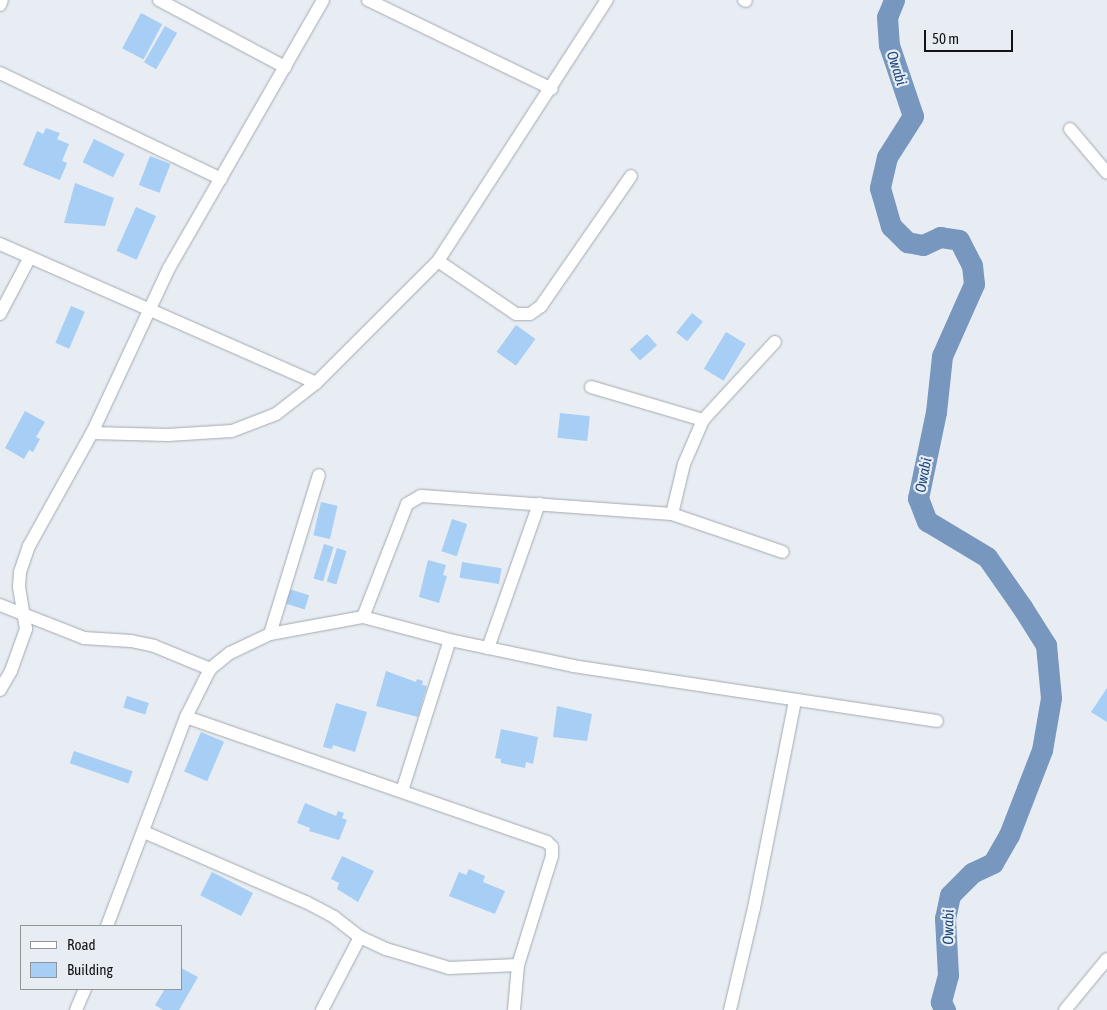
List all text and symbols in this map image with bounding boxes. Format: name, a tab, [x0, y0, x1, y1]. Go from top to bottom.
scale bar	[927, 20, 1016, 52]
text: 50 m	[932, 30, 959, 47]
water label: Owabi	[883, 49, 911, 87]
water label: Owabi	[911, 456, 935, 494]
water label: Owabi	[939, 909, 957, 945]
legend	[20, 925, 182, 990]
text: Road	[67, 936, 96, 953]
text: Building	[67, 961, 113, 978]

